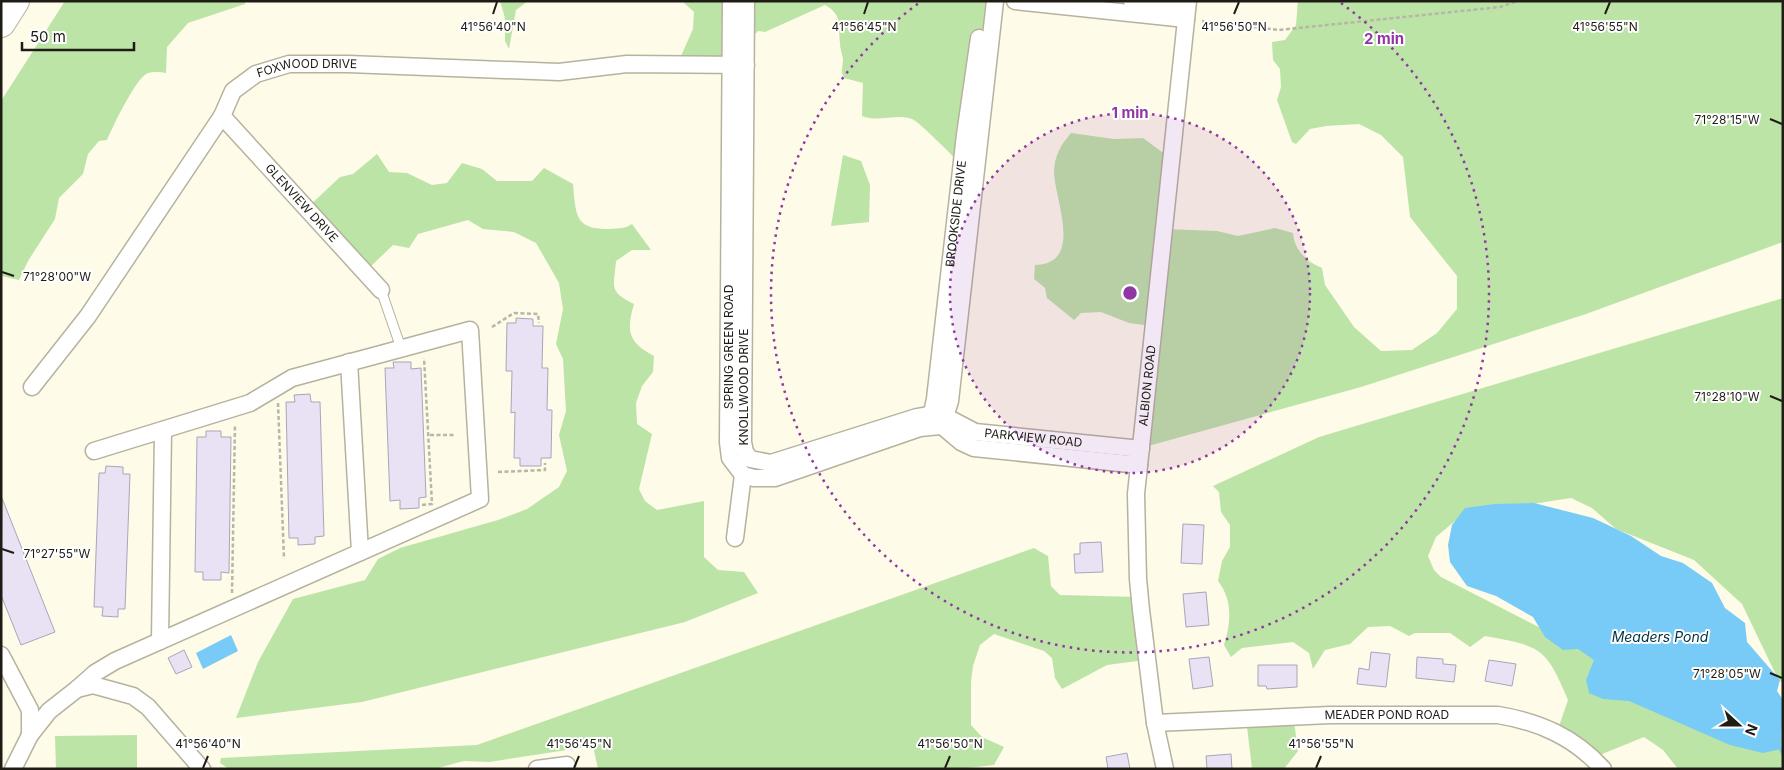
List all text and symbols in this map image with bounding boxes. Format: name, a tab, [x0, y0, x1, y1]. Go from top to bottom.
text: 41°56'40"N	[460, 19, 526, 34]
text: 41°56'45"N	[831, 19, 897, 34]
text: 41°56'50"N	[1201, 19, 1267, 34]
text: 41°56'55"N	[1572, 19, 1638, 34]
scale bar	[22, 20, 135, 52]
text: 50 m	[30, 27, 66, 46]
text: 2 min	[1364, 29, 1404, 48]
street label: FOXWOOD DRIVE	[255, 56, 357, 80]
text: 1 min	[1111, 103, 1149, 122]
text: 71°28'15"W	[1694, 112, 1760, 127]
street label: GLENVIEW DRIVE	[262, 160, 342, 245]
street label: BROOKSIDE DRIVE	[942, 160, 969, 268]
text: 71°28'00"W	[23, 269, 91, 284]
centre of rings	[1121, 284, 1139, 302]
street label: SPRING GREEN ROAD	[721, 285, 736, 409]
street label: KNOLLWOOD DRIVE	[736, 328, 751, 446]
street label: ALBION ROAD	[1135, 344, 1159, 427]
text: 71°28'10"W	[1694, 389, 1760, 404]
street label: PARKVIEW ROAD	[984, 425, 1083, 450]
text: 71°27'55"W	[24, 546, 91, 561]
water label: Meaders Pond	[1612, 628, 1709, 645]
text: 71°28'05"W	[1693, 666, 1761, 681]
north arrow	[1714, 700, 1764, 750]
street label: MEADER POND ROAD	[1324, 707, 1449, 722]
text: N	[1742, 722, 1761, 738]
text: 41°56'40"N	[175, 736, 241, 751]
text: 41°56'45"N	[546, 736, 612, 751]
text: 41°56'50"N	[917, 736, 983, 751]
text: 41°56'55"N	[1288, 736, 1354, 751]

